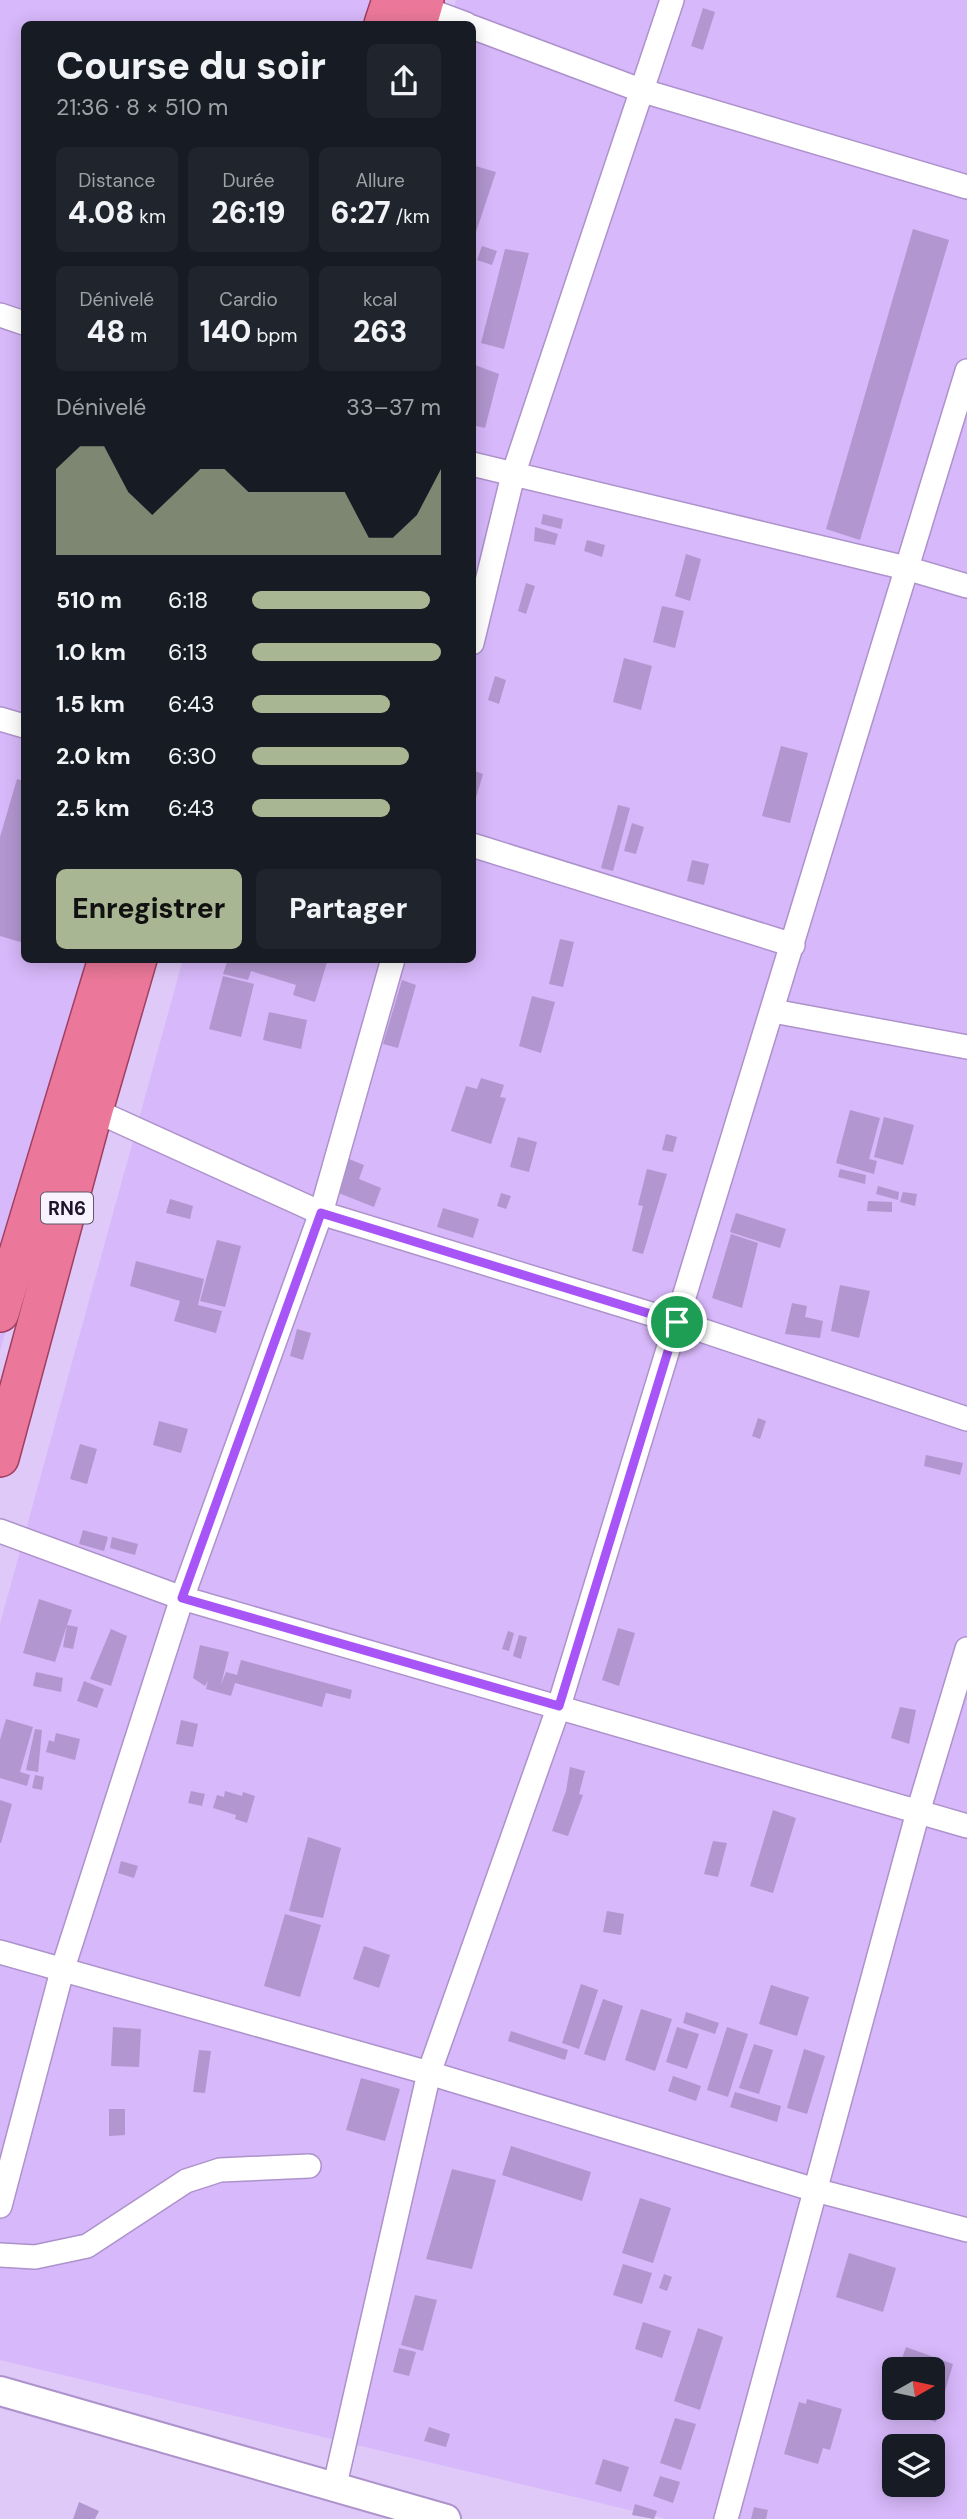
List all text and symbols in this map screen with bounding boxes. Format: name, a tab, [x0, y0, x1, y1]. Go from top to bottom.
text: Course du soir	[56, 41, 326, 91]
button: share	[367, 44, 441, 118]
text: 21:36 · 8 × 510 m	[56, 92, 228, 122]
text: Distance	[78, 168, 155, 193]
text: Durée	[222, 168, 275, 193]
text: Allure	[355, 168, 405, 193]
text: 4.08	[68, 193, 134, 232]
text: 26:19	[211, 193, 286, 232]
text: 6:27	[331, 193, 391, 232]
text: km	[134, 204, 166, 229]
text: /km	[391, 204, 430, 229]
text: Dénivelé	[79, 287, 154, 312]
text: Cardio	[219, 287, 278, 312]
text: kcal	[363, 287, 397, 312]
text: 48	[86, 312, 125, 351]
text: 140	[200, 312, 252, 351]
text: 263	[353, 312, 407, 351]
text: m	[125, 323, 147, 348]
text: bpm	[252, 323, 297, 348]
text: Dénivelé	[56, 392, 146, 422]
text: 33–37 m	[346, 392, 441, 422]
text: 510 m	[56, 585, 122, 615]
text: 6:18	[168, 585, 208, 615]
text: 1.0 km	[56, 637, 126, 667]
text: 6:13	[168, 637, 208, 667]
text: 1.5 km	[56, 689, 125, 719]
text: 6:43	[168, 689, 215, 719]
text: 2.0 km	[56, 741, 131, 771]
text: 6:30	[168, 741, 216, 771]
text: 2.5 km	[56, 793, 130, 823]
text: 6:43	[168, 793, 215, 823]
button: Enregistrer	[56, 869, 242, 949]
button: Partager	[256, 869, 441, 949]
road number: RN6	[41, 1192, 93, 1224]
pin	[647, 1292, 707, 1352]
icon: arrive	[658, 1303, 696, 1341]
north arrow	[882, 2357, 945, 2420]
map controls	[882, 2357, 945, 2497]
button: layers	[882, 2434, 945, 2497]

